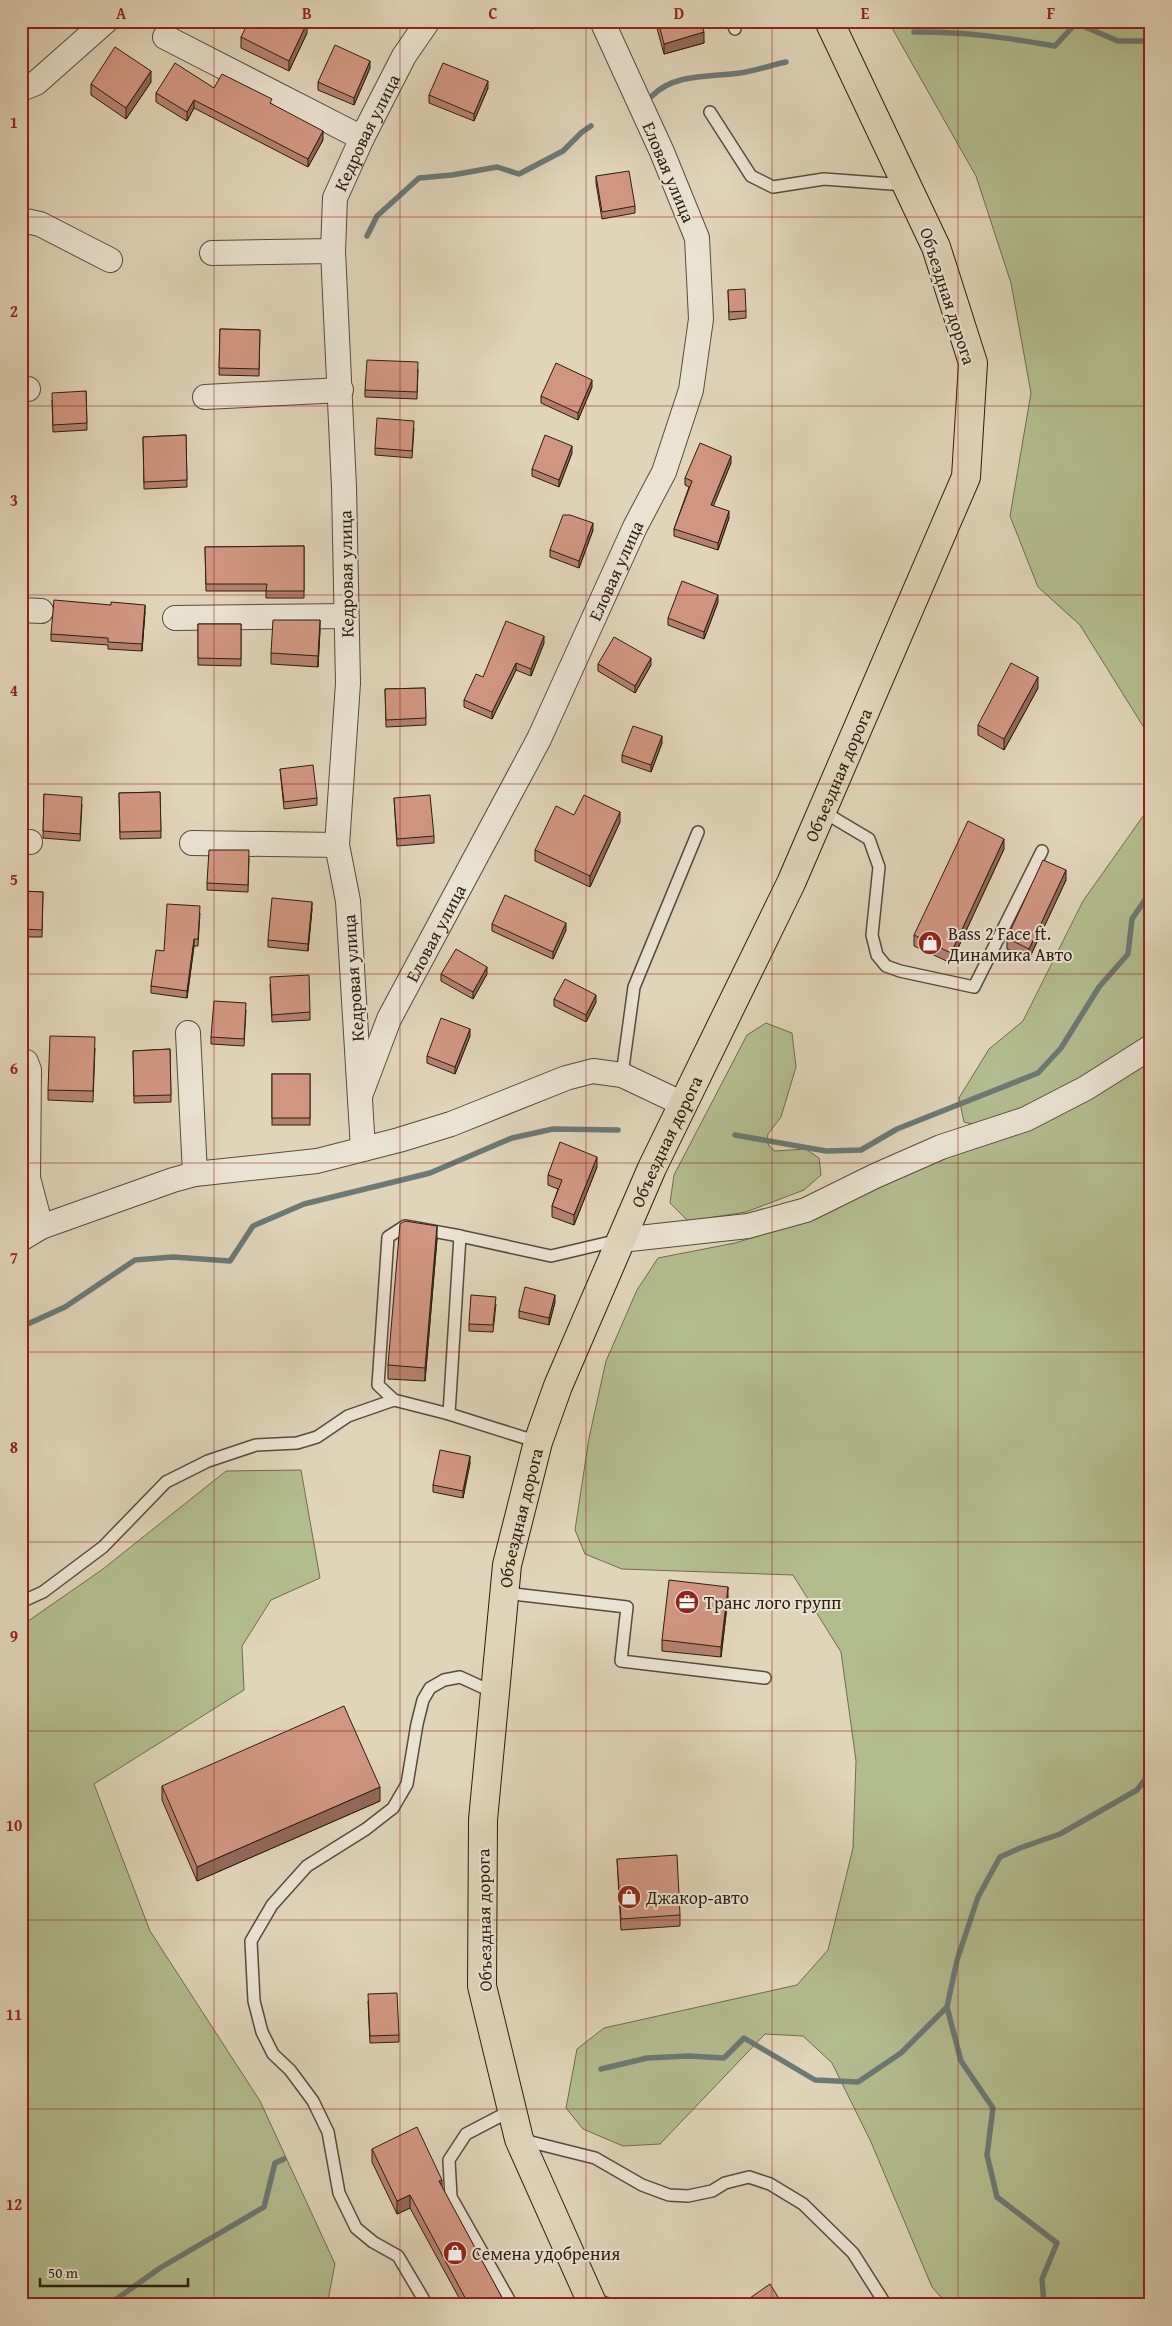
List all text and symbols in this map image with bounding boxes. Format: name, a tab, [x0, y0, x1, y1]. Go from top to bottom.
text: A	[116, 1, 127, 25]
text: B	[302, 1, 312, 25]
text: C	[488, 1, 498, 25]
text: D	[674, 1, 684, 25]
text: E	[861, 1, 870, 25]
text: F	[1047, 1, 1055, 25]
street label: Кедровая улица	[326, 69, 406, 195]
text: 1	[10, 110, 18, 134]
street label: Еловая улица	[636, 117, 703, 227]
street label: Объездная дорога	[913, 224, 983, 369]
text: 2	[10, 299, 18, 323]
text: 3	[10, 488, 18, 512]
street label: Кедровая улица	[331, 510, 361, 638]
street label: Еловая улица	[581, 515, 650, 625]
text: 4	[10, 678, 18, 702]
street label: Объездная дорога	[797, 703, 879, 846]
text: 5	[10, 867, 18, 891]
street label: Еловая улица	[398, 879, 473, 987]
street label: Кедровая улица	[335, 913, 371, 1042]
place label: Bass 2 Face ft. Динамика Авто	[947, 920, 1072, 968]
shop icon: Bass 2 Face ft. Динамика Авто	[917, 930, 943, 956]
text: 6	[10, 1056, 18, 1080]
street label: Объездная дорога	[623, 1070, 709, 1211]
text: 7	[10, 1245, 18, 1269]
text: 8	[10, 1435, 18, 1459]
street label: Объездная дорога	[491, 1445, 550, 1589]
office icon: Транс лого групп	[674, 1589, 700, 1615]
place label: Транс лого групп	[704, 1589, 841, 1616]
text: 9	[10, 1624, 18, 1648]
text: 10	[6, 1813, 22, 1837]
street label: Объездная дорога	[469, 1848, 499, 1992]
shop icon: Джакор-авто	[616, 1884, 642, 1910]
place label: Джакор-авто	[645, 1884, 749, 1911]
text: 11	[6, 2002, 22, 2026]
text: 12	[6, 2192, 22, 2216]
shop icon: Семена удобрения	[442, 2240, 468, 2266]
place label: Семена удобрения	[472, 2240, 620, 2267]
scale bar	[40, 2256, 188, 2288]
text: 50 m	[48, 2262, 79, 2283]

